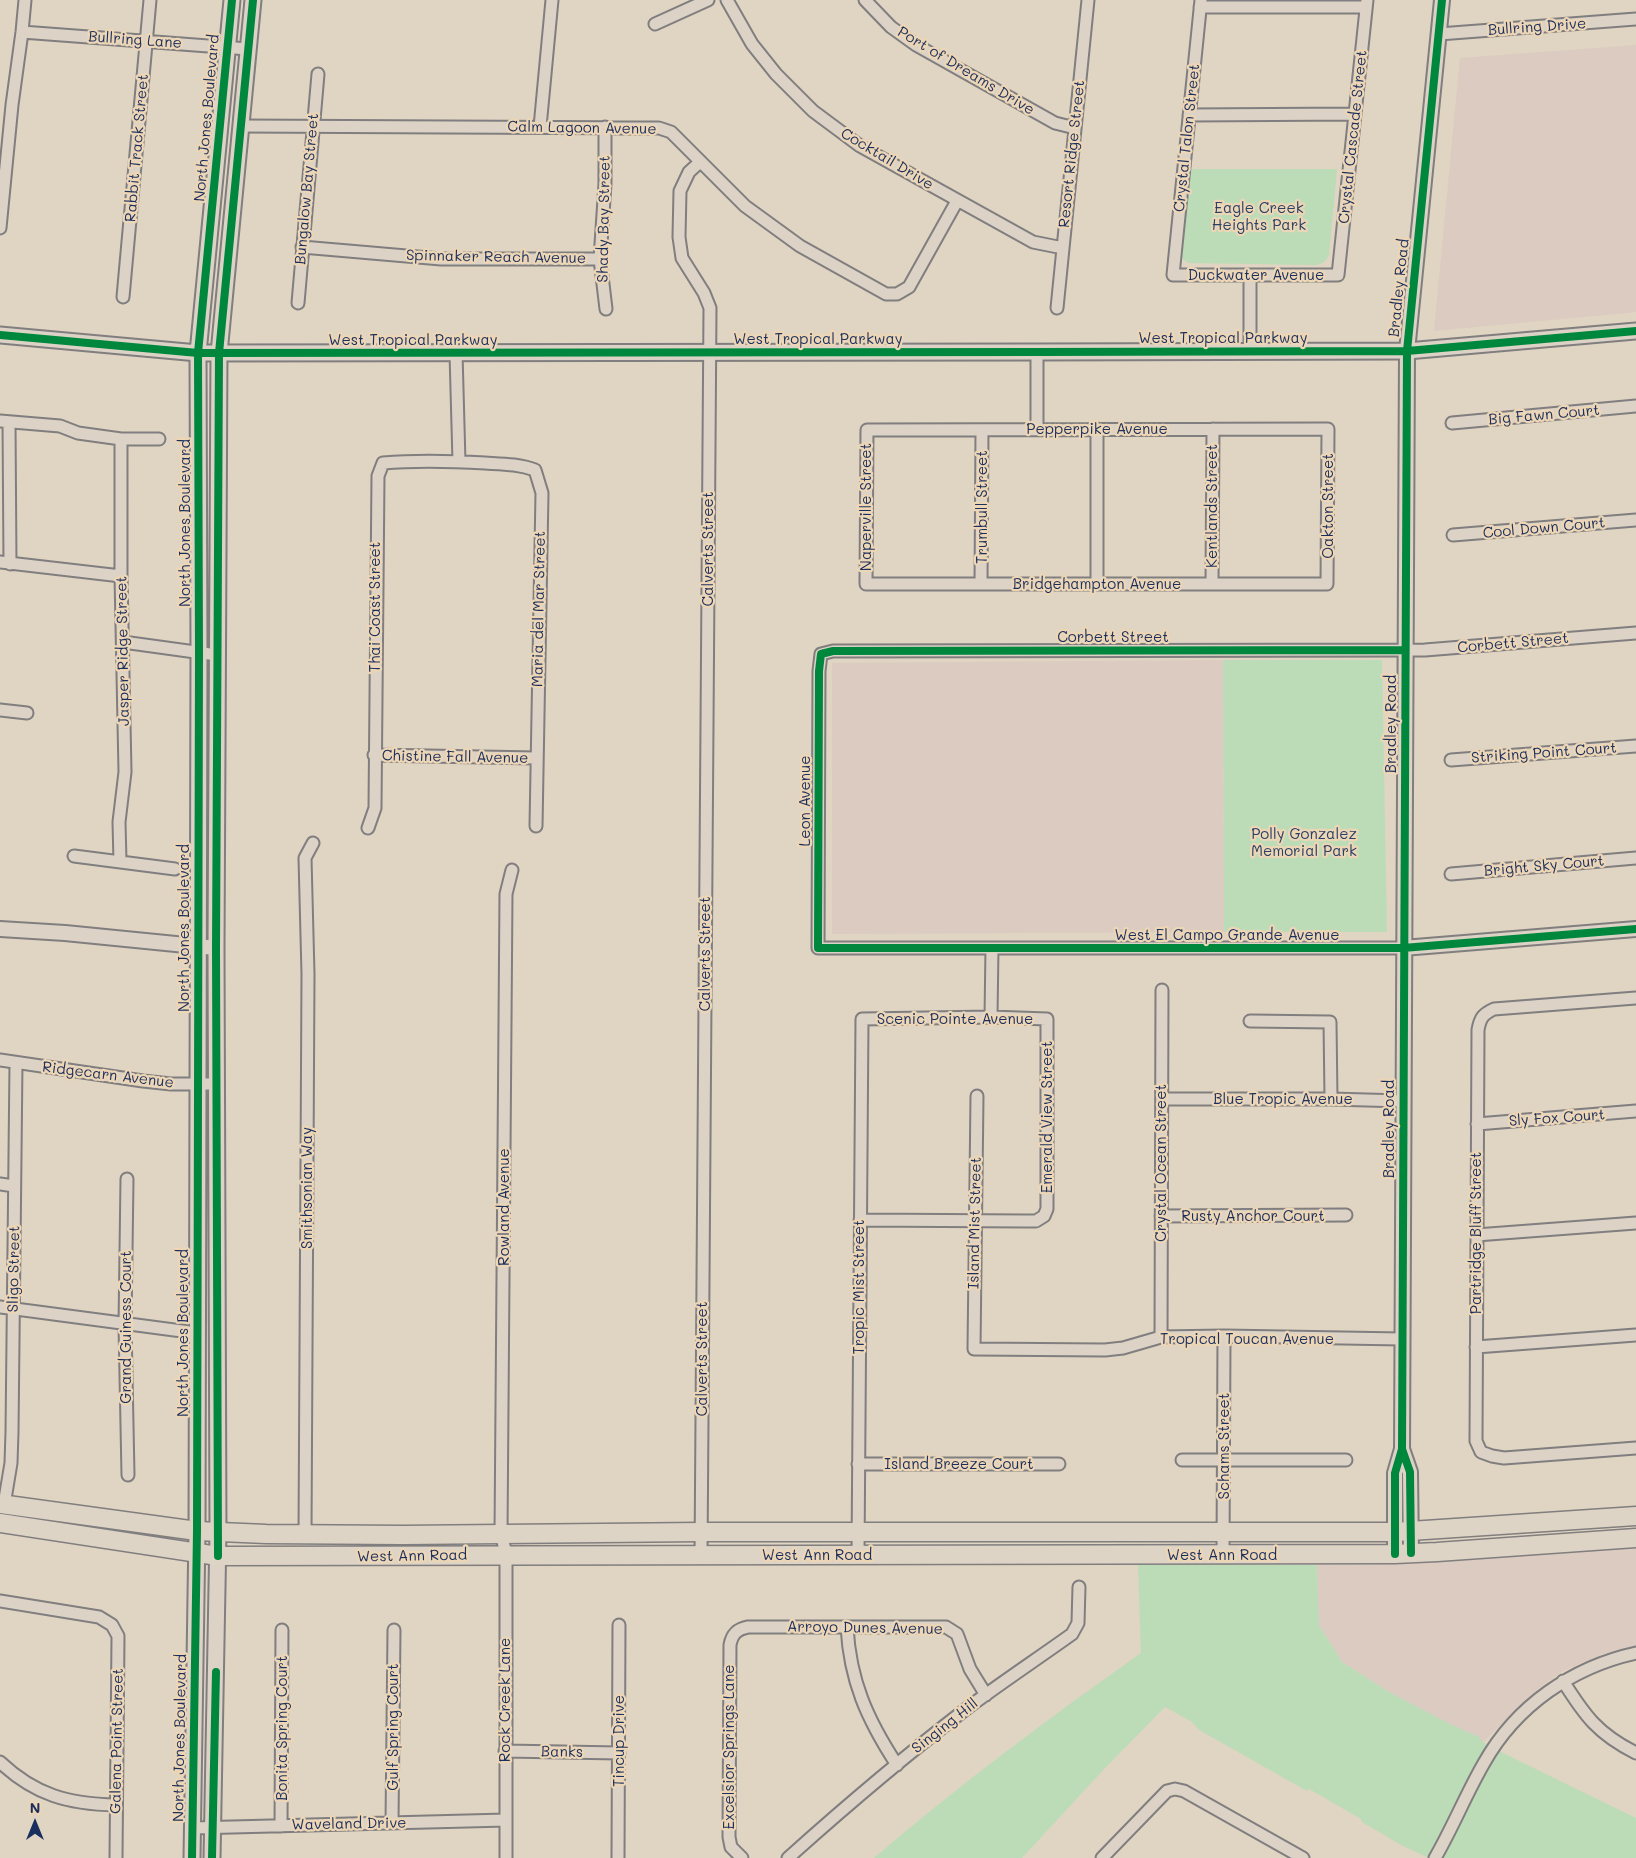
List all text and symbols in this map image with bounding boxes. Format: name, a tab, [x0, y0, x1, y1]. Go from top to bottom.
street label: Bullring Drive	[1487, 15, 1587, 39]
street label: Port of Dreams Drive	[894, 23, 1038, 119]
street label: Bullring Lane	[88, 28, 182, 52]
street label: North Jones Boulevard	[191, 34, 223, 202]
street label: Crystal Cascade Street	[1335, 49, 1371, 225]
street label: Crystal Talon Street	[1170, 63, 1204, 213]
street label: Rabbit Track Street	[122, 73, 152, 223]
street label: Resort Ridge Street	[1055, 79, 1089, 229]
street label: Bungalow Bay Street	[291, 112, 323, 266]
street label: Calm Lagoon Avenue	[507, 118, 657, 138]
street label: Cocktail Drive	[837, 124, 937, 194]
street label: Shady Bay Street	[594, 155, 614, 283]
park label: Eagle Creek Heights Park	[1212, 199, 1306, 234]
street label: Bradley Road	[1385, 238, 1413, 338]
street label: Spinnaker Reach Avenue	[406, 246, 586, 268]
street label: Duckwater Avenue	[1188, 266, 1324, 284]
street label: West Tropical Parkway	[1138, 329, 1308, 347]
street label: West Tropical Parkway	[733, 330, 903, 348]
street label: West Tropical Parkway	[328, 331, 498, 349]
street label: Big Fawn Court	[1488, 401, 1600, 429]
street label: Pepperpike Avenue	[1026, 420, 1168, 438]
street label: North Jones Boulevard	[176, 439, 194, 607]
street label: Naperville Street	[857, 443, 875, 571]
street label: Kentlands Street	[1203, 444, 1221, 568]
street label: Trumbull Street	[973, 450, 991, 564]
street label: Oakton Street	[1319, 453, 1337, 559]
street label: Calverts Street	[699, 491, 717, 607]
street label: Cool Down Court	[1482, 514, 1606, 542]
street label: Maria del Mar Street	[529, 531, 549, 687]
street label: Thai Coast Street	[366, 542, 384, 672]
street label: Bridgehampton Avenue	[1013, 575, 1181, 593]
street label: Jasper Ridge Street	[113, 576, 133, 726]
street label: Corbett Street	[1057, 628, 1169, 646]
street label: Corbett Street	[1457, 629, 1569, 657]
street label: Bradley Road	[1382, 675, 1400, 773]
street label: Striking Point Court	[1471, 739, 1617, 767]
street label: Chistine Fall Avenue	[382, 747, 528, 767]
street label: Leon Avenue	[796, 755, 814, 847]
park label: Polly Gonzalez Memorial Park	[1251, 825, 1357, 860]
street label: North Jones Boulevard	[175, 844, 193, 1012]
street label: Bright Sky Court	[1483, 852, 1605, 880]
street label: Calverts Street	[696, 896, 714, 1012]
street label: West El Campo Grande Avenue	[1114, 926, 1340, 944]
street label: Scenic Pointe Avenue	[877, 1010, 1033, 1028]
street label: Emerald View Street	[1038, 1041, 1056, 1193]
street label: Ridgecarn Avenue	[41, 1058, 175, 1092]
street label: Bradley Road	[1380, 1080, 1398, 1178]
street label: Crystal Ocean Street	[1152, 1084, 1170, 1242]
street label: Blue Tropic Avenue	[1213, 1090, 1353, 1108]
street label: Sly Fox Court	[1508, 1106, 1606, 1130]
street label: Smithsonian Way	[298, 1127, 316, 1249]
street label: Rowland Avenue	[495, 1148, 513, 1266]
street label: Partridge Bluff Street	[1467, 1152, 1485, 1314]
street label: Island Mist Street	[965, 1157, 985, 1289]
street label: Rusty Anchor Court	[1181, 1207, 1325, 1225]
street label: Tropic Mist Street	[850, 1219, 868, 1355]
street label: Sligo Street	[4, 1225, 24, 1313]
street label: North Jones Boulevard	[174, 1249, 192, 1417]
street label: Grand Guiness Court	[117, 1250, 135, 1404]
street label: Calverts Street	[693, 1301, 711, 1417]
street label: Tropical Toucan Avenue	[1160, 1330, 1334, 1348]
street label: Schams Street	[1215, 1393, 1233, 1499]
street label: Island Breeze Court	[884, 1455, 1034, 1473]
street label: West Ann Road	[357, 1546, 467, 1566]
street label: West Ann Road	[762, 1546, 872, 1564]
street label: West Ann Road	[1167, 1546, 1277, 1564]
street label: Arroyo Dunes Avenue	[787, 1618, 943, 1638]
street label: Rock Creek Lane	[496, 1638, 514, 1762]
street label: North Jones Boulevard	[170, 1654, 190, 1822]
street label: Bonita Spring Court	[273, 1655, 291, 1801]
street label: Gulf Spring Court	[384, 1663, 402, 1791]
street label: Excelsior Springs Lane	[720, 1665, 738, 1829]
street label: Galena Point Street	[107, 1668, 127, 1814]
street label: Tincup Drive	[610, 1695, 628, 1787]
street label: Singing Hill	[908, 1695, 982, 1757]
street label: Banks	[541, 1743, 583, 1761]
north arrow	[10, 1798, 60, 1848]
text: N	[30, 1798, 40, 1817]
street label: Waveland Drive	[291, 1814, 407, 1834]

